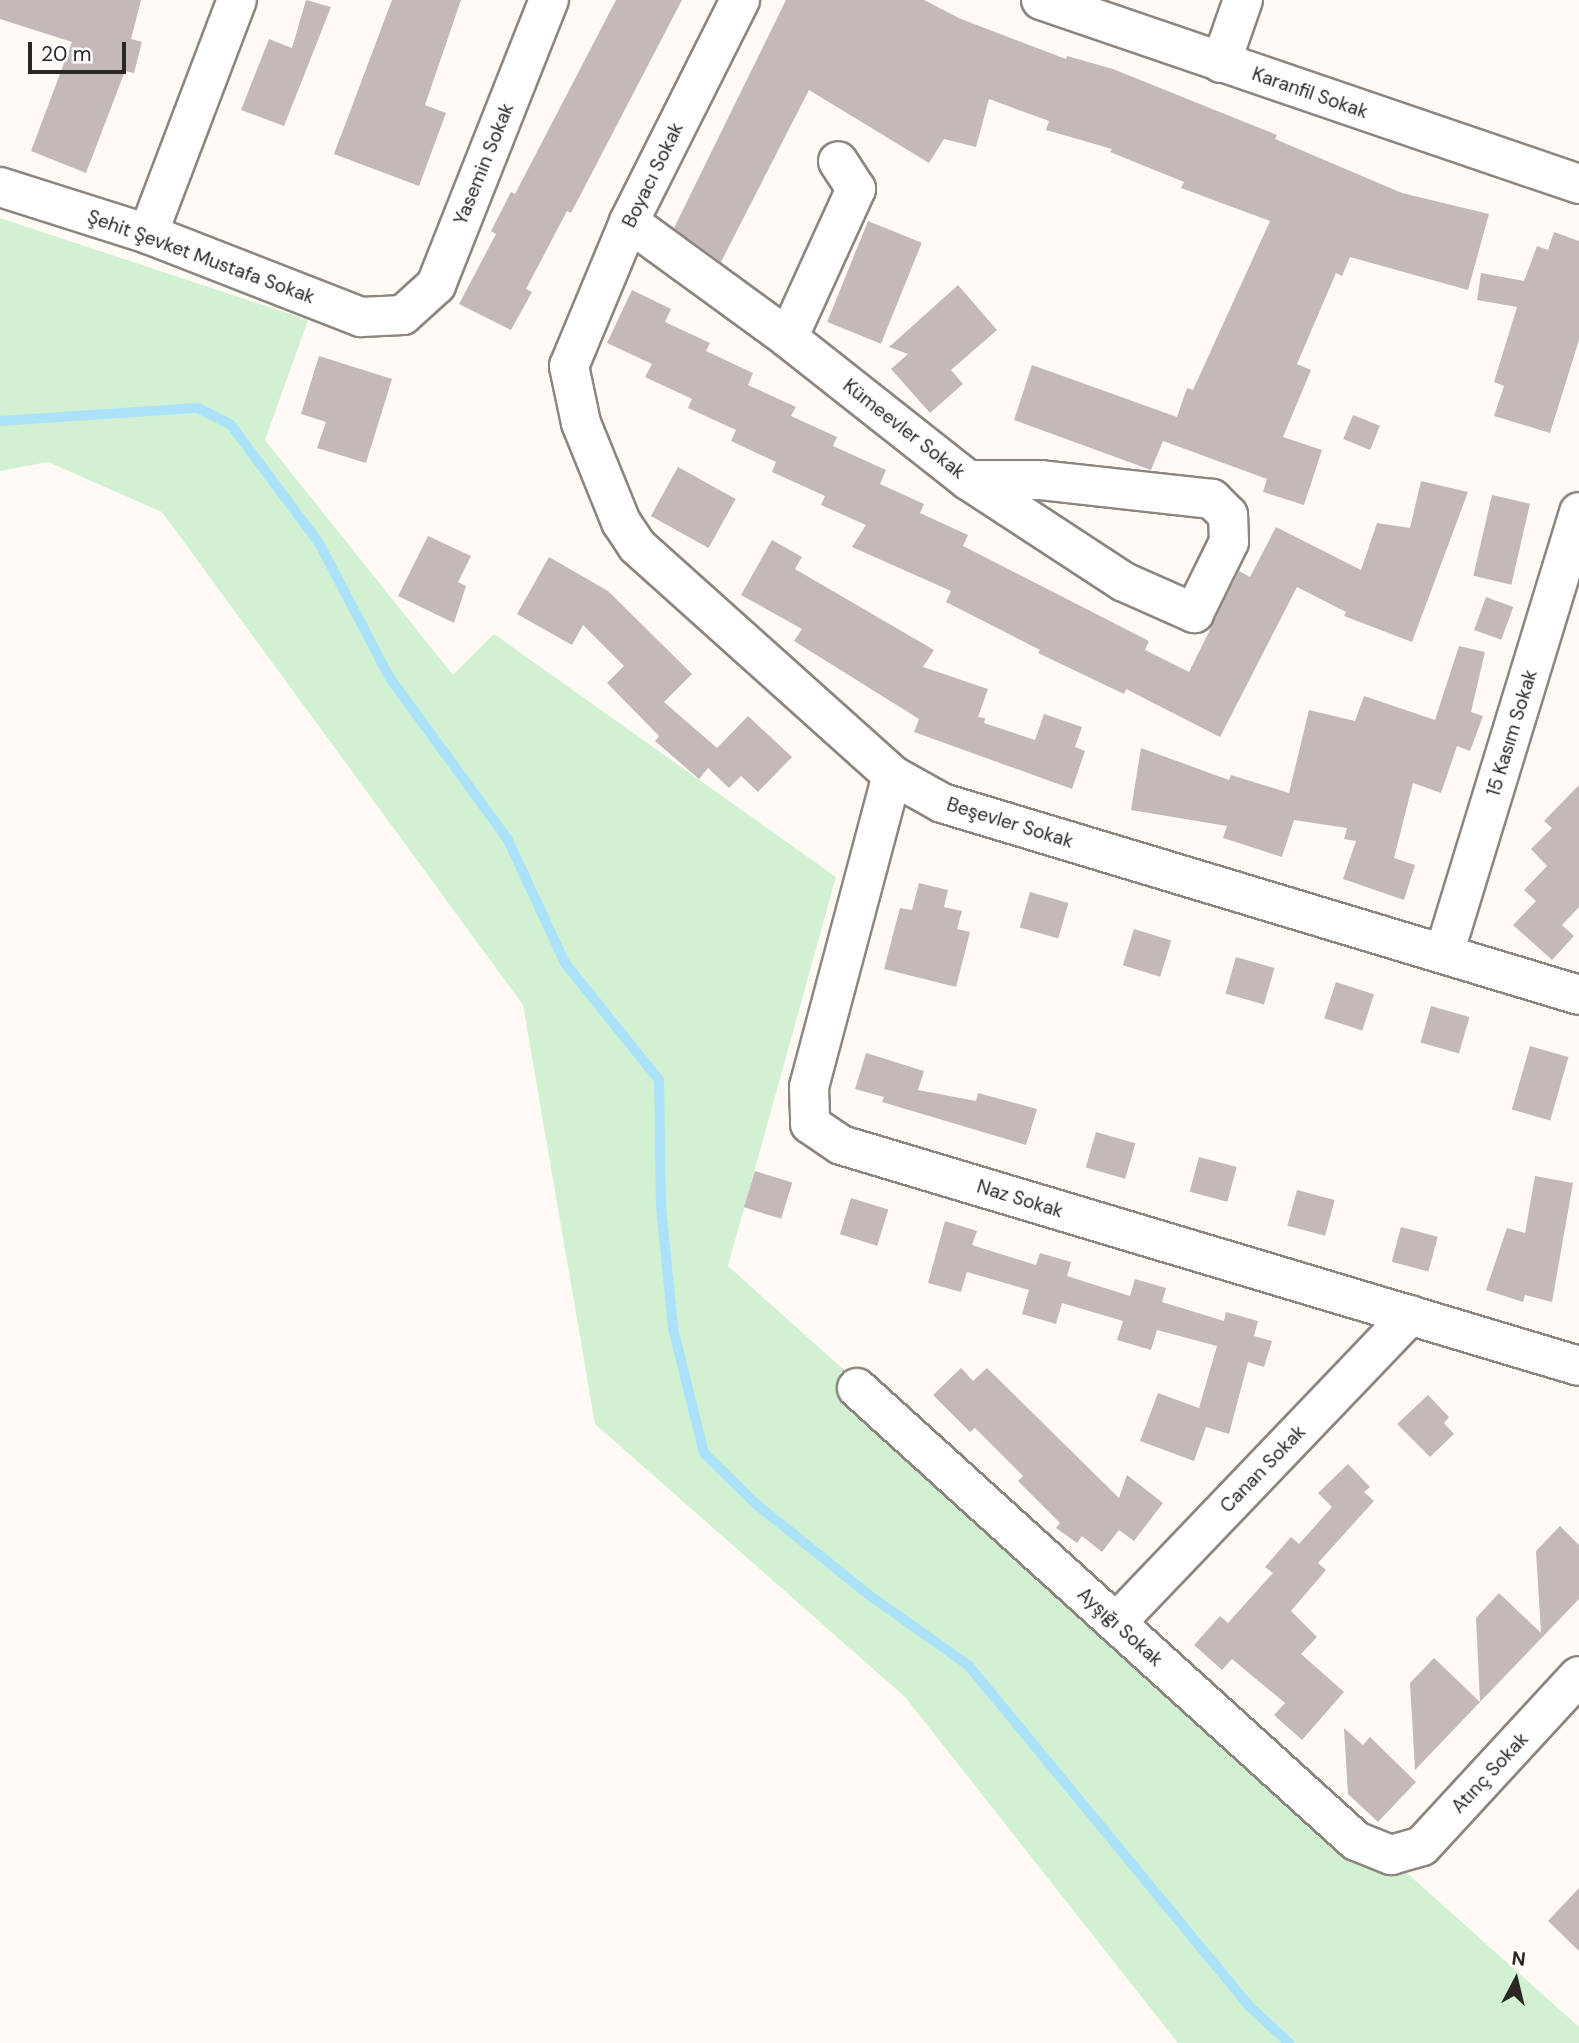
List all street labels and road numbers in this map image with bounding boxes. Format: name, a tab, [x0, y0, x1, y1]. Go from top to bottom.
street label: Karanfil Sokak	[1249, 63, 1371, 123]
street label: Yasemin Sokak	[449, 100, 519, 228]
street label: Boyacı Sokak	[618, 119, 688, 231]
street label: Şehit Şevket Mustafa Sokak	[84, 205, 318, 309]
street label: Kümeevler Sokak	[838, 374, 970, 484]
street label: 15 Kasım Sokak	[1482, 667, 1542, 799]
street label: Beşevler Sokak	[944, 793, 1076, 853]
street label: Naz Sokak	[974, 1175, 1066, 1223]
street label: Canan Sokak	[1216, 1420, 1310, 1518]
street label: Ayşığı Sokak	[1073, 1583, 1167, 1671]
street label: Atınç Sokak	[1447, 1728, 1533, 1818]

